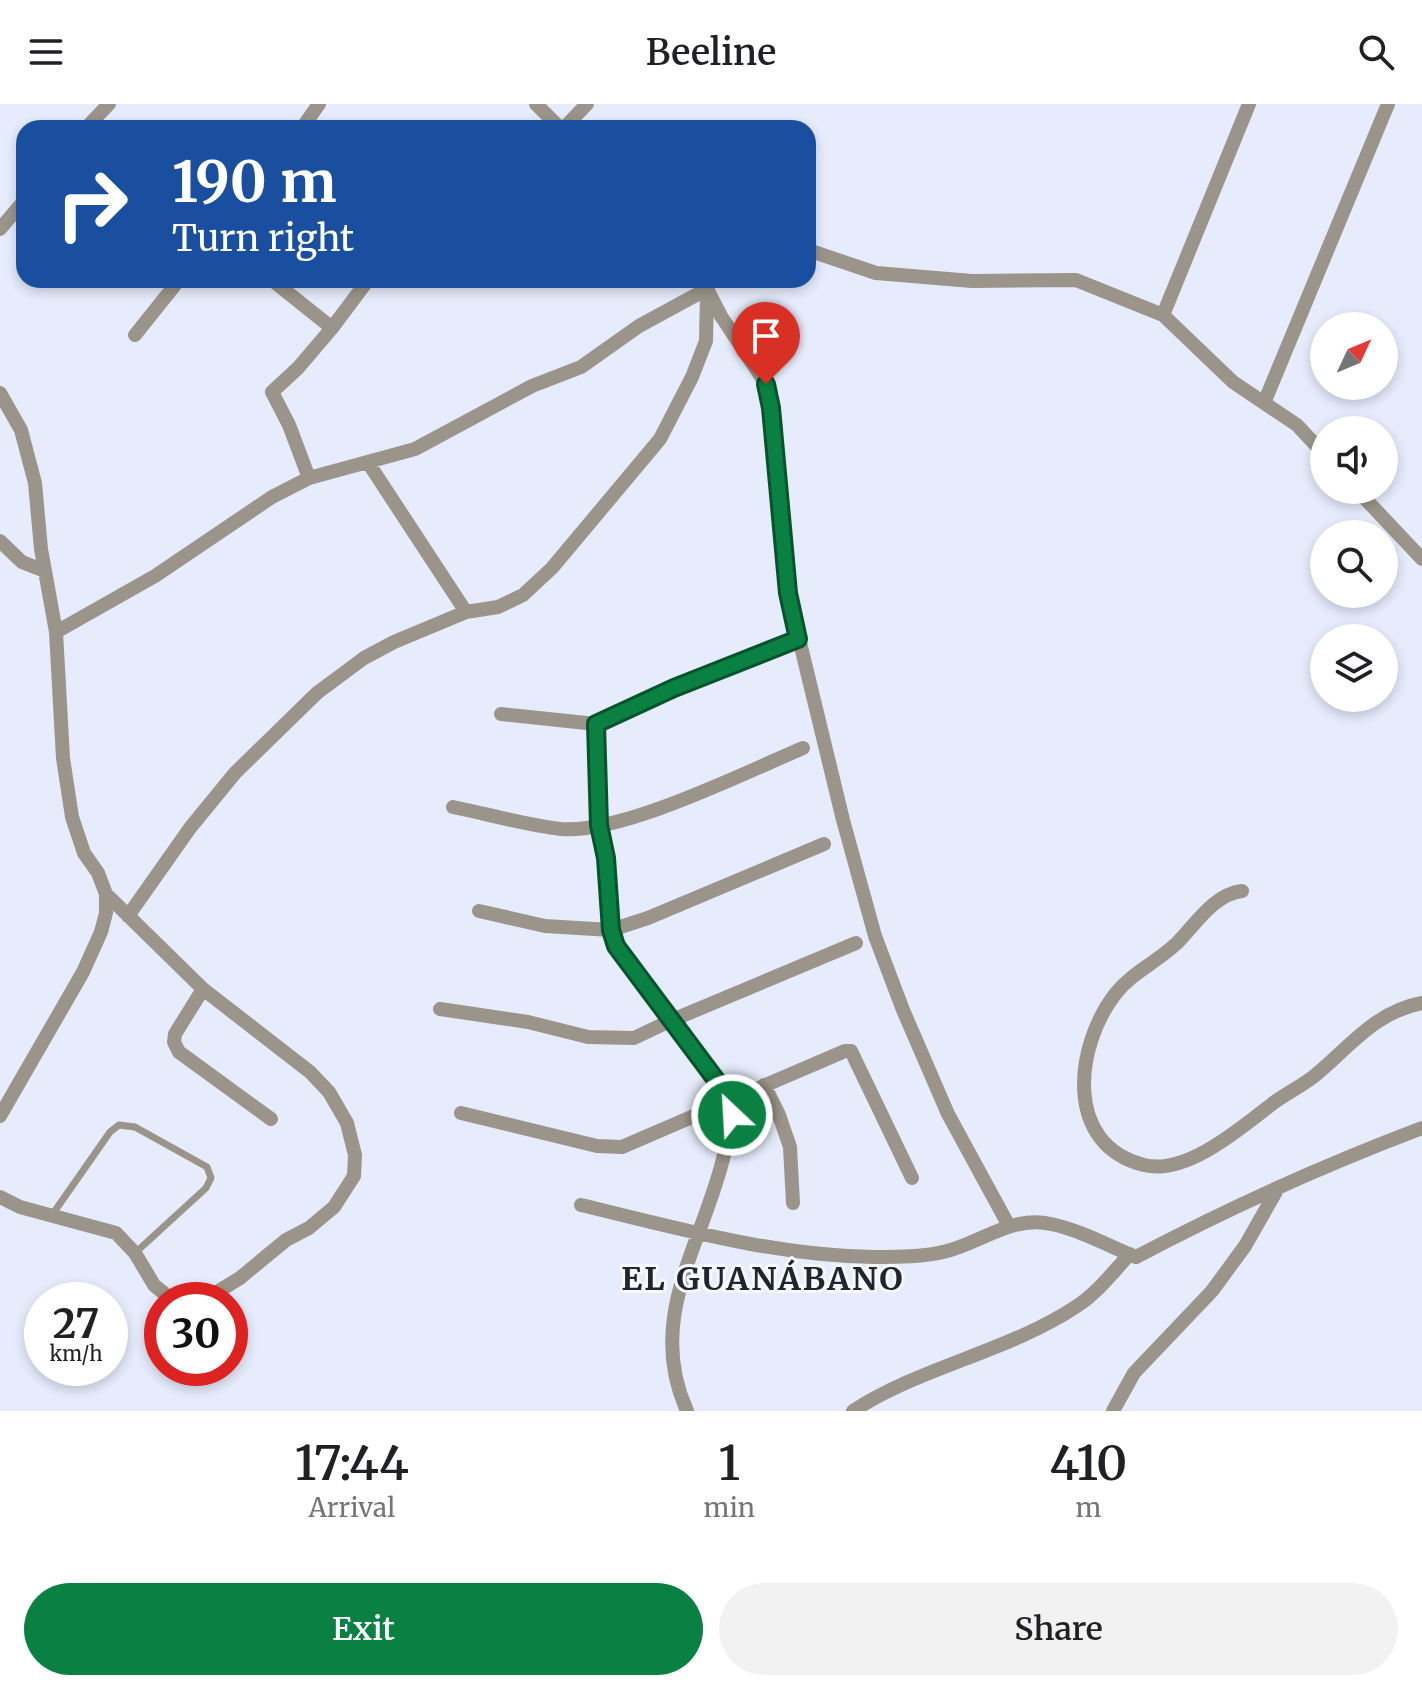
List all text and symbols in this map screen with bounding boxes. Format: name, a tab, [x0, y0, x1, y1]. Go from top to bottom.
icon: menu	[24, 30, 68, 74]
text: Beeline	[646, 30, 776, 75]
icon: search	[1354, 30, 1398, 74]
text: 190 m	[172, 147, 337, 217]
icon: right	[40, 152, 144, 256]
text: Turn right	[172, 216, 354, 261]
pin	[732, 302, 800, 384]
north arrow	[1310, 312, 1398, 400]
map controls	[1310, 312, 1398, 712]
icon: arrive	[744, 314, 788, 358]
button: sound	[1310, 416, 1398, 504]
button: search	[1310, 520, 1398, 608]
button: layers	[1310, 624, 1398, 712]
position arrow	[690, 1073, 774, 1157]
district label: EL GUANÁBANO	[621, 1259, 905, 1299]
speed limit sign: 30	[144, 1282, 248, 1386]
text: 27	[53, 1299, 99, 1349]
text: km/h	[50, 1341, 102, 1366]
text: 17:44	[295, 1433, 409, 1493]
text: 1	[718, 1433, 740, 1493]
text: 410	[1050, 1433, 1127, 1493]
text: Arrival	[308, 1491, 395, 1524]
text: min	[704, 1491, 755, 1524]
text: m	[1076, 1491, 1101, 1524]
button: Exit	[24, 1583, 703, 1675]
button: Share	[719, 1583, 1398, 1675]

